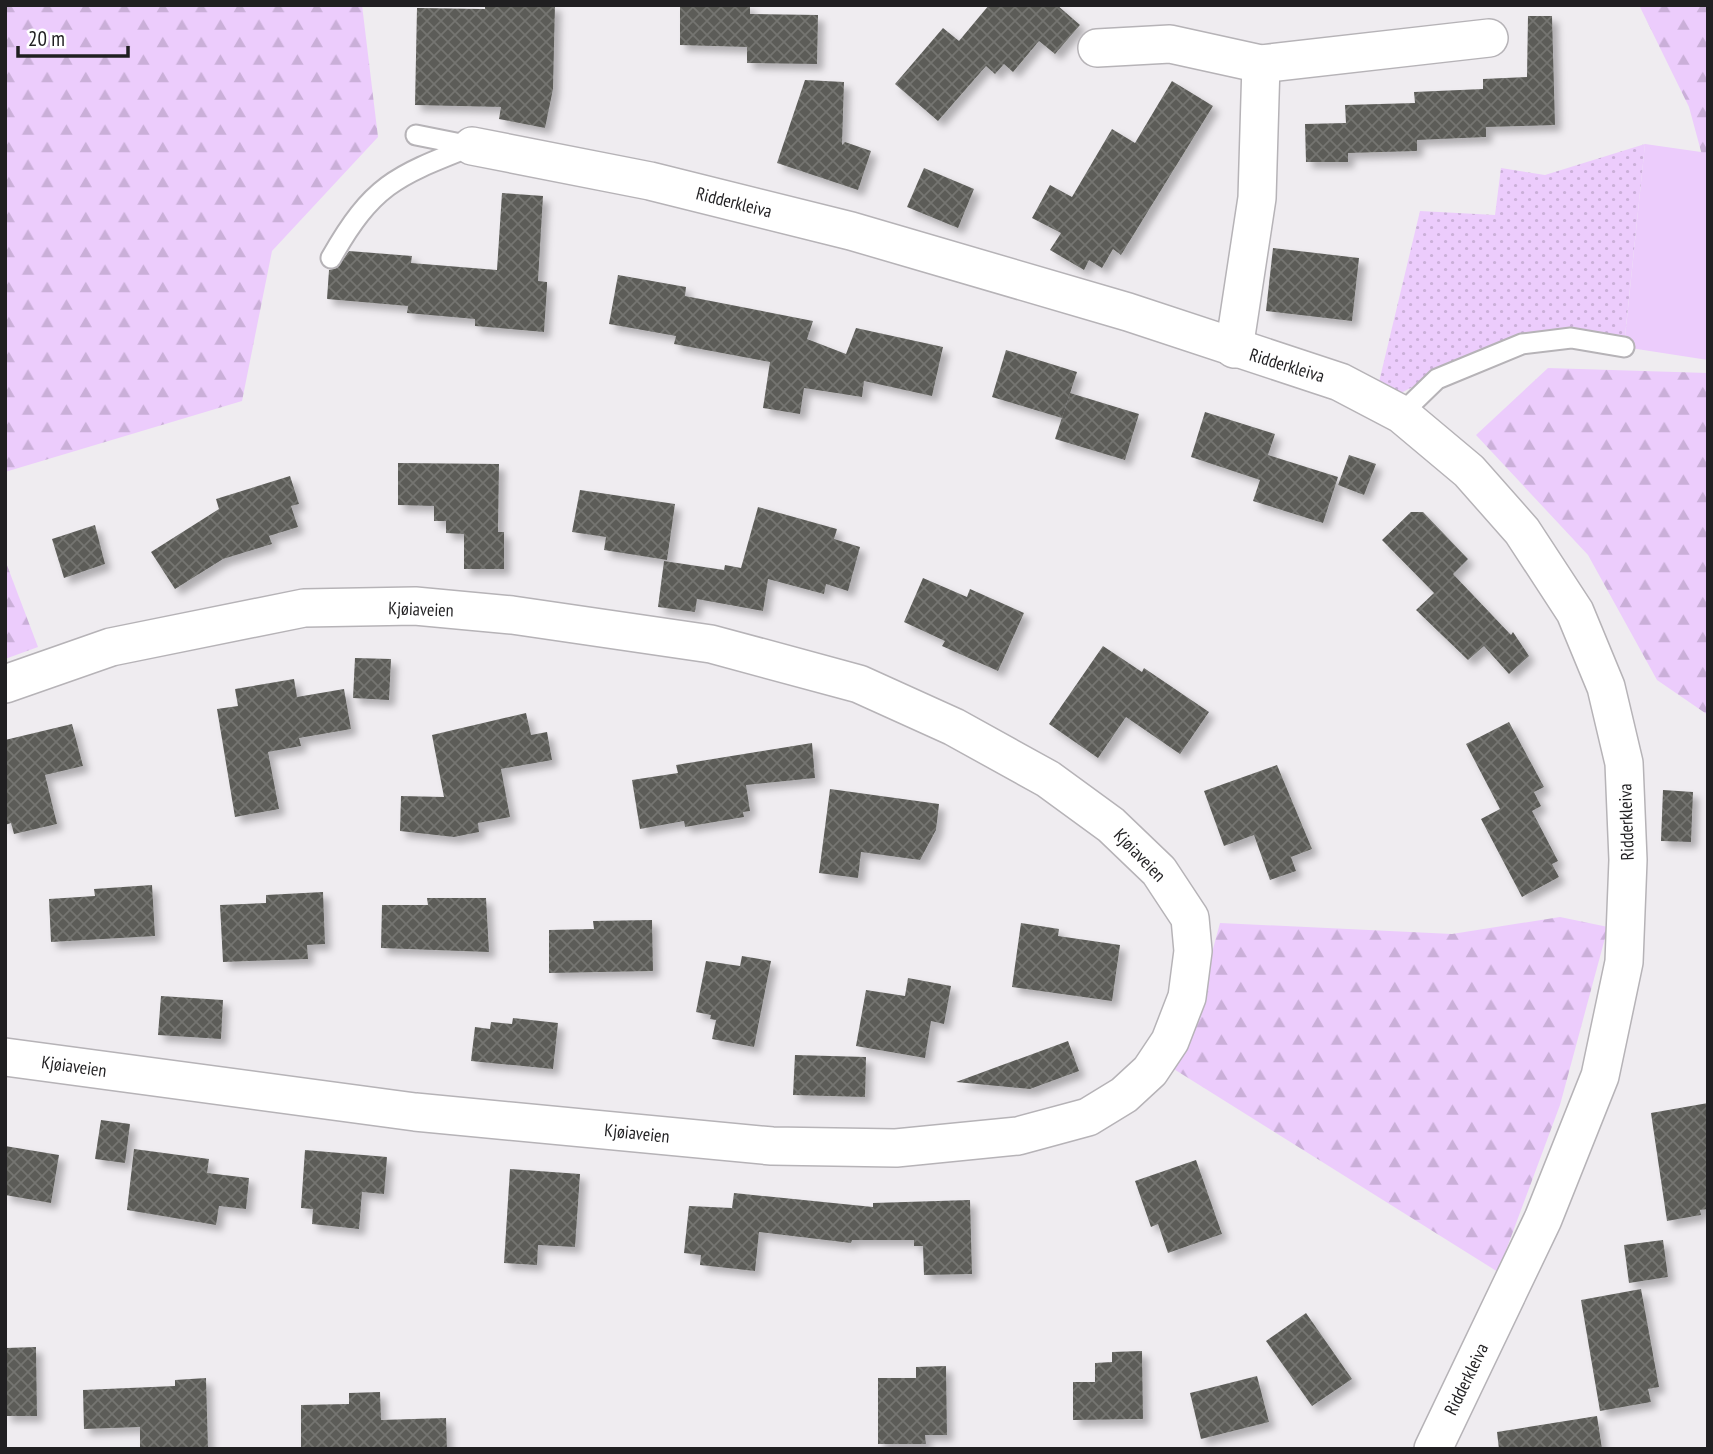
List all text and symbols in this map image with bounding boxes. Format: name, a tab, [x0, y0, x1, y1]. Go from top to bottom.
scale bar	[18, 14, 128, 58]
text: 20 m	[28, 25, 65, 52]
street label: Ridderkleiva	[694, 182, 774, 222]
street label: Ridderkleiva	[1247, 343, 1327, 387]
street label: Kjøiaveien	[388, 596, 454, 622]
street label: Ridderkleiva	[1613, 783, 1639, 861]
street label: Kjøiaveien	[1109, 824, 1171, 886]
street label: Kjøiaveien	[40, 1050, 108, 1082]
street label: Kjøiaveien	[603, 1118, 671, 1148]
street label: Ridderkleiva	[1439, 1339, 1493, 1419]

